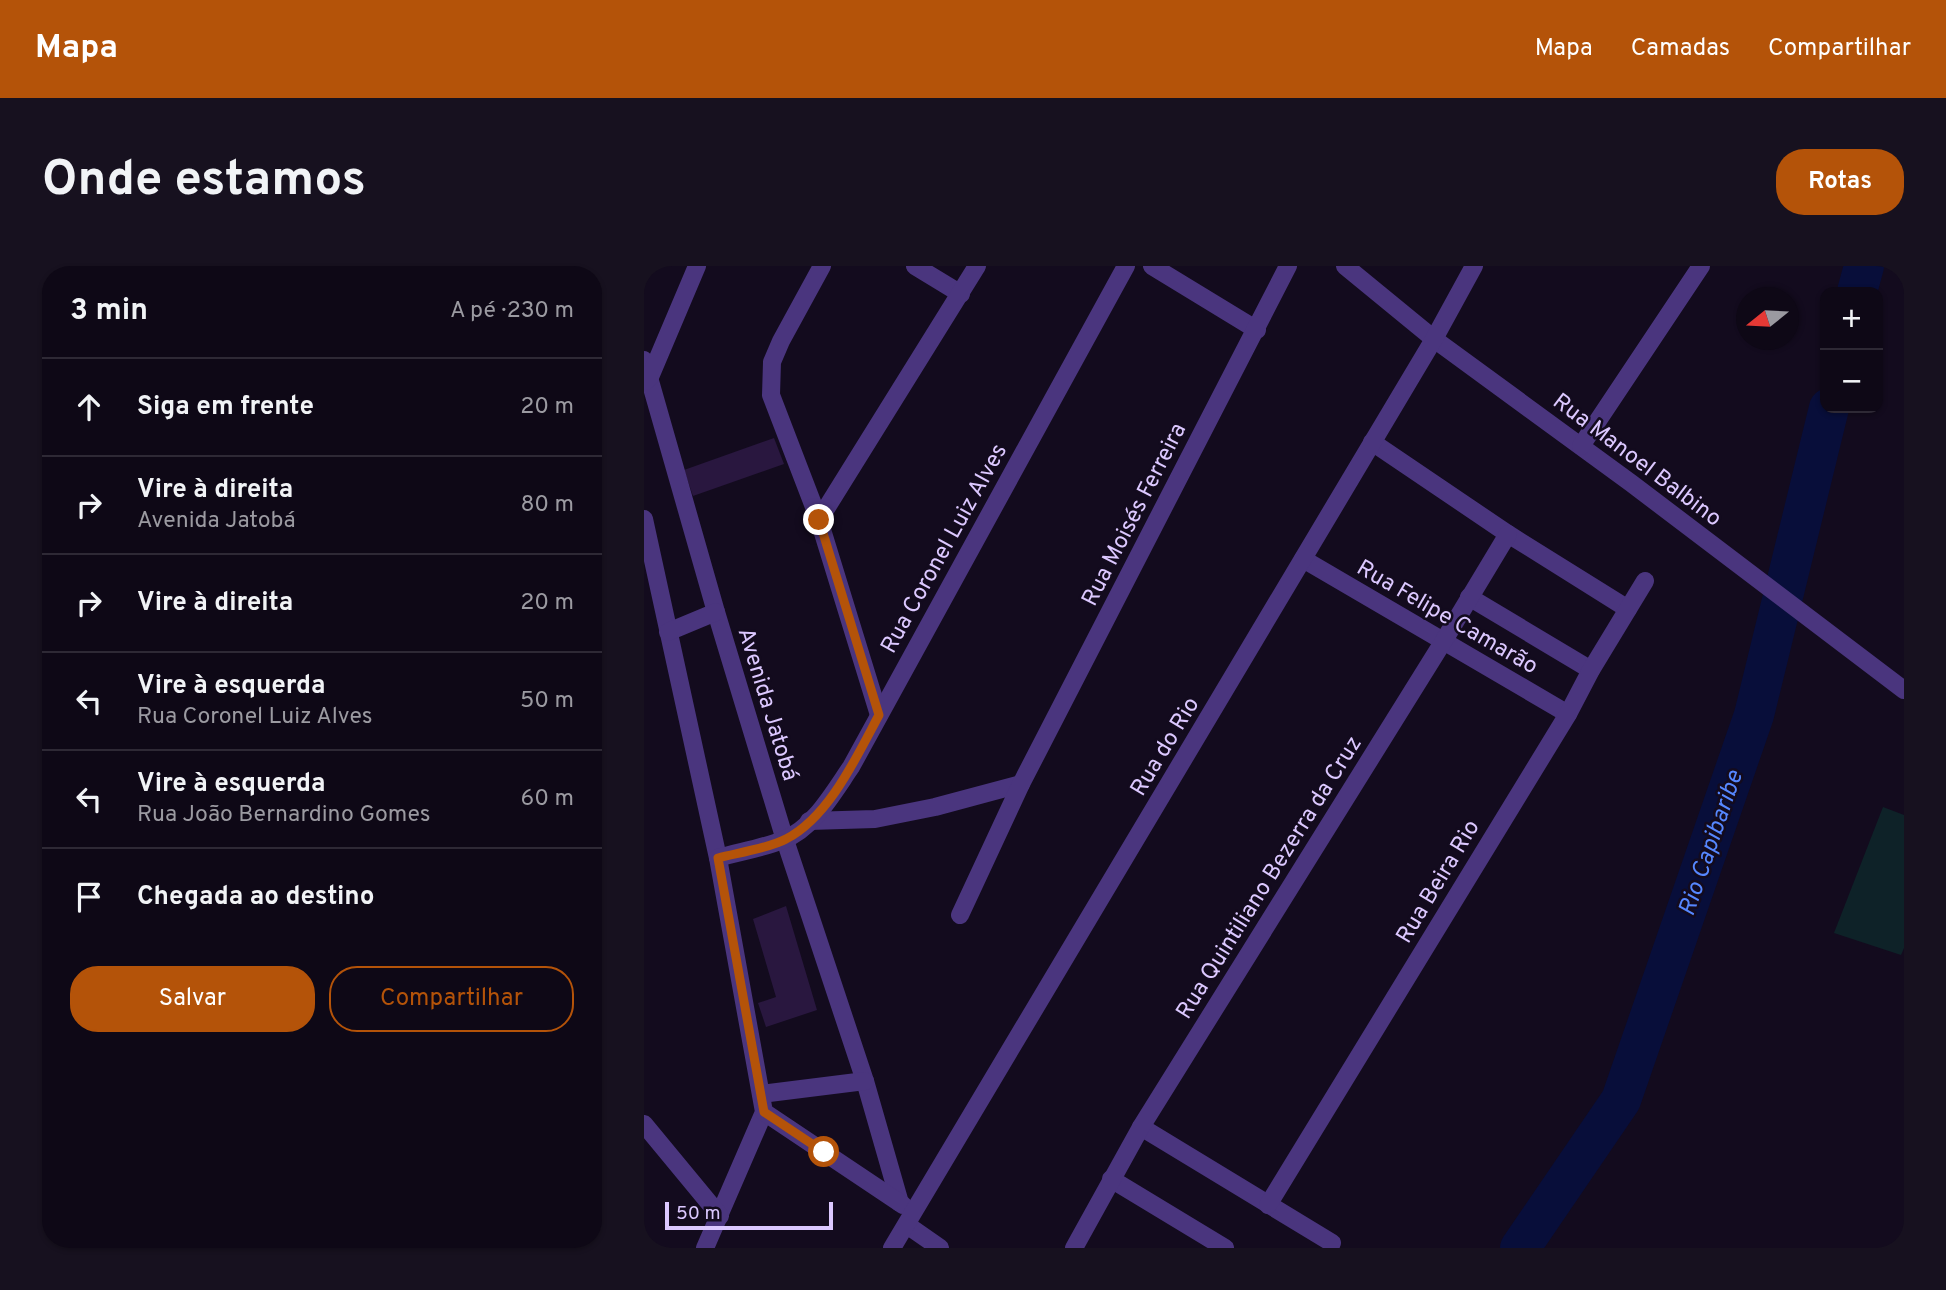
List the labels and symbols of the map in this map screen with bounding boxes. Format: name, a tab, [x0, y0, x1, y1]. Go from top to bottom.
north arrow	[1736, 287, 1799, 350]
street label: Rua Manoel Balbino	[1546, 388, 1727, 534]
street label: Rua Moisés Ferreira	[1077, 419, 1194, 612]
street label: Rua Coronel Luiz Alves	[875, 439, 1015, 659]
route end	[803, 504, 834, 535]
street label: Rua Felipe Camarão	[1351, 554, 1543, 682]
street label: Avenida Jatobá	[730, 625, 804, 785]
street label: Rua do Rio	[1125, 692, 1207, 802]
street label: Rua Quintiliano Bezerra da Cruz	[1171, 731, 1369, 1025]
water label: Rio Capibaribe	[1673, 766, 1751, 920]
street label: Rua Beira Rio	[1391, 815, 1487, 949]
route start	[808, 1136, 839, 1167]
scale bar	[665, 1199, 833, 1231]

